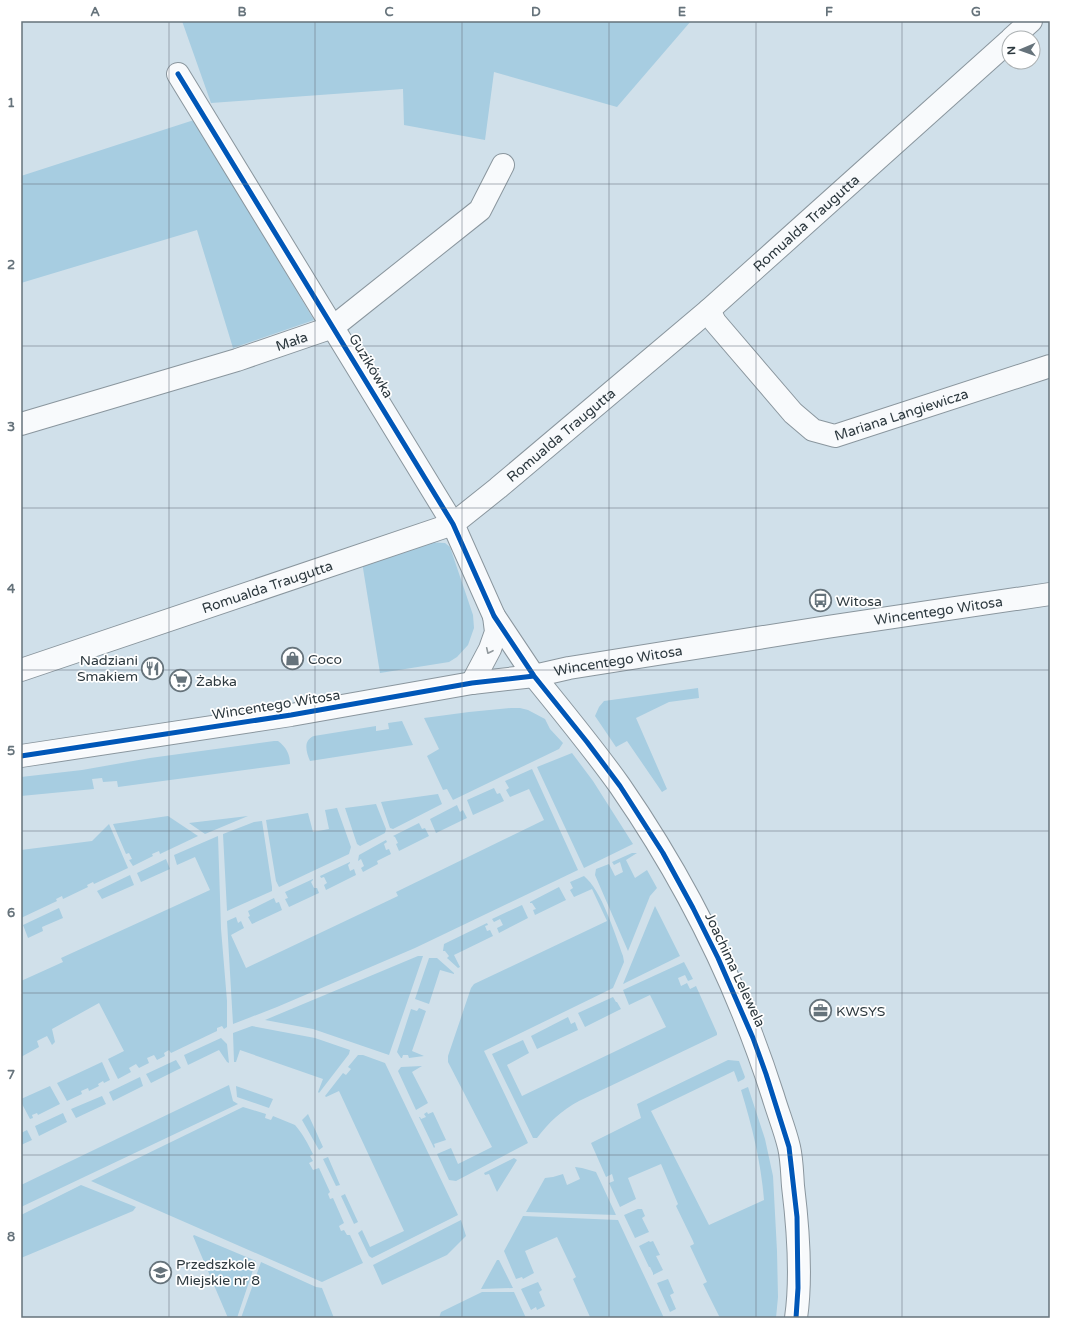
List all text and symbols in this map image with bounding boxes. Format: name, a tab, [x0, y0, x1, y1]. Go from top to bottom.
text: A	[90, 4, 100, 20]
text: B	[237, 4, 247, 20]
text: C	[384, 4, 394, 20]
text: D	[531, 4, 541, 20]
text: E	[678, 4, 686, 20]
text: F	[825, 4, 833, 20]
text: G	[971, 4, 981, 20]
north arrow	[1001, 30, 1041, 70]
text: N	[1005, 46, 1018, 55]
text: 1	[7, 95, 15, 111]
street label: Romualda Traugutta	[749, 171, 863, 275]
text: 2	[7, 257, 15, 273]
street label: Mała	[273, 328, 310, 355]
street label: Guzikówka	[345, 331, 397, 401]
street label: Romualda Traugutta	[503, 384, 619, 486]
street label: Mariana Langiewicza	[832, 385, 970, 444]
text: 3	[7, 419, 15, 435]
street label: Romualda Traugutta	[200, 557, 335, 617]
text: 4	[7, 581, 16, 597]
bus stop icon: Witosa	[808, 588, 834, 614]
place label: Witosa	[836, 593, 882, 610]
street label: Wincentego Witosa	[873, 593, 1004, 628]
street label: Wincentego Witosa	[552, 642, 684, 680]
shop icon: Coco	[280, 646, 306, 672]
one-way arrow	[485, 647, 493, 654]
place label: Coco	[308, 651, 342, 668]
place label: Nadziani Smakiem	[77, 652, 138, 685]
restaurant icon: Nadziani Smakiem	[140, 655, 166, 681]
supermarket icon: Żabka	[168, 668, 194, 694]
place label: Żabka	[196, 673, 237, 690]
street label: Wincentego Witosa	[211, 686, 341, 724]
text: 5	[7, 743, 15, 759]
text: 6	[7, 905, 15, 921]
street label: Joachima Lelewela	[701, 910, 769, 1030]
office icon: KWSYS	[807, 998, 833, 1024]
place label: KWSYS	[836, 1003, 886, 1020]
text: 7	[7, 1067, 15, 1083]
text: 8	[7, 1229, 15, 1245]
place label: Przedszkole Miejskie nr 8	[176, 1256, 260, 1289]
school or university icon: Przedszkole Miejskie nr 8	[148, 1259, 174, 1285]

